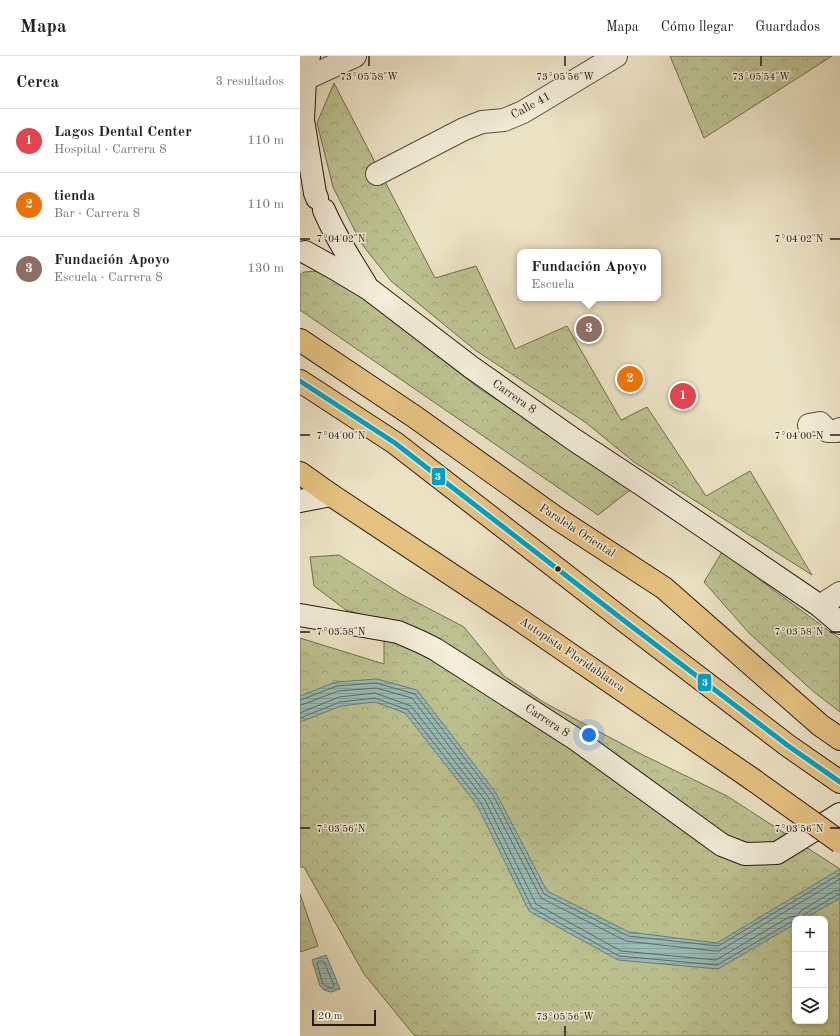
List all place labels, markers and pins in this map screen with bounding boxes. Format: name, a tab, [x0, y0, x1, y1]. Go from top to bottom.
pin: 3	[576, 314, 602, 344]
pin: 2	[617, 364, 643, 394]
pin: 1	[670, 381, 696, 411]
unlabelled marker	[553, 564, 563, 574]

